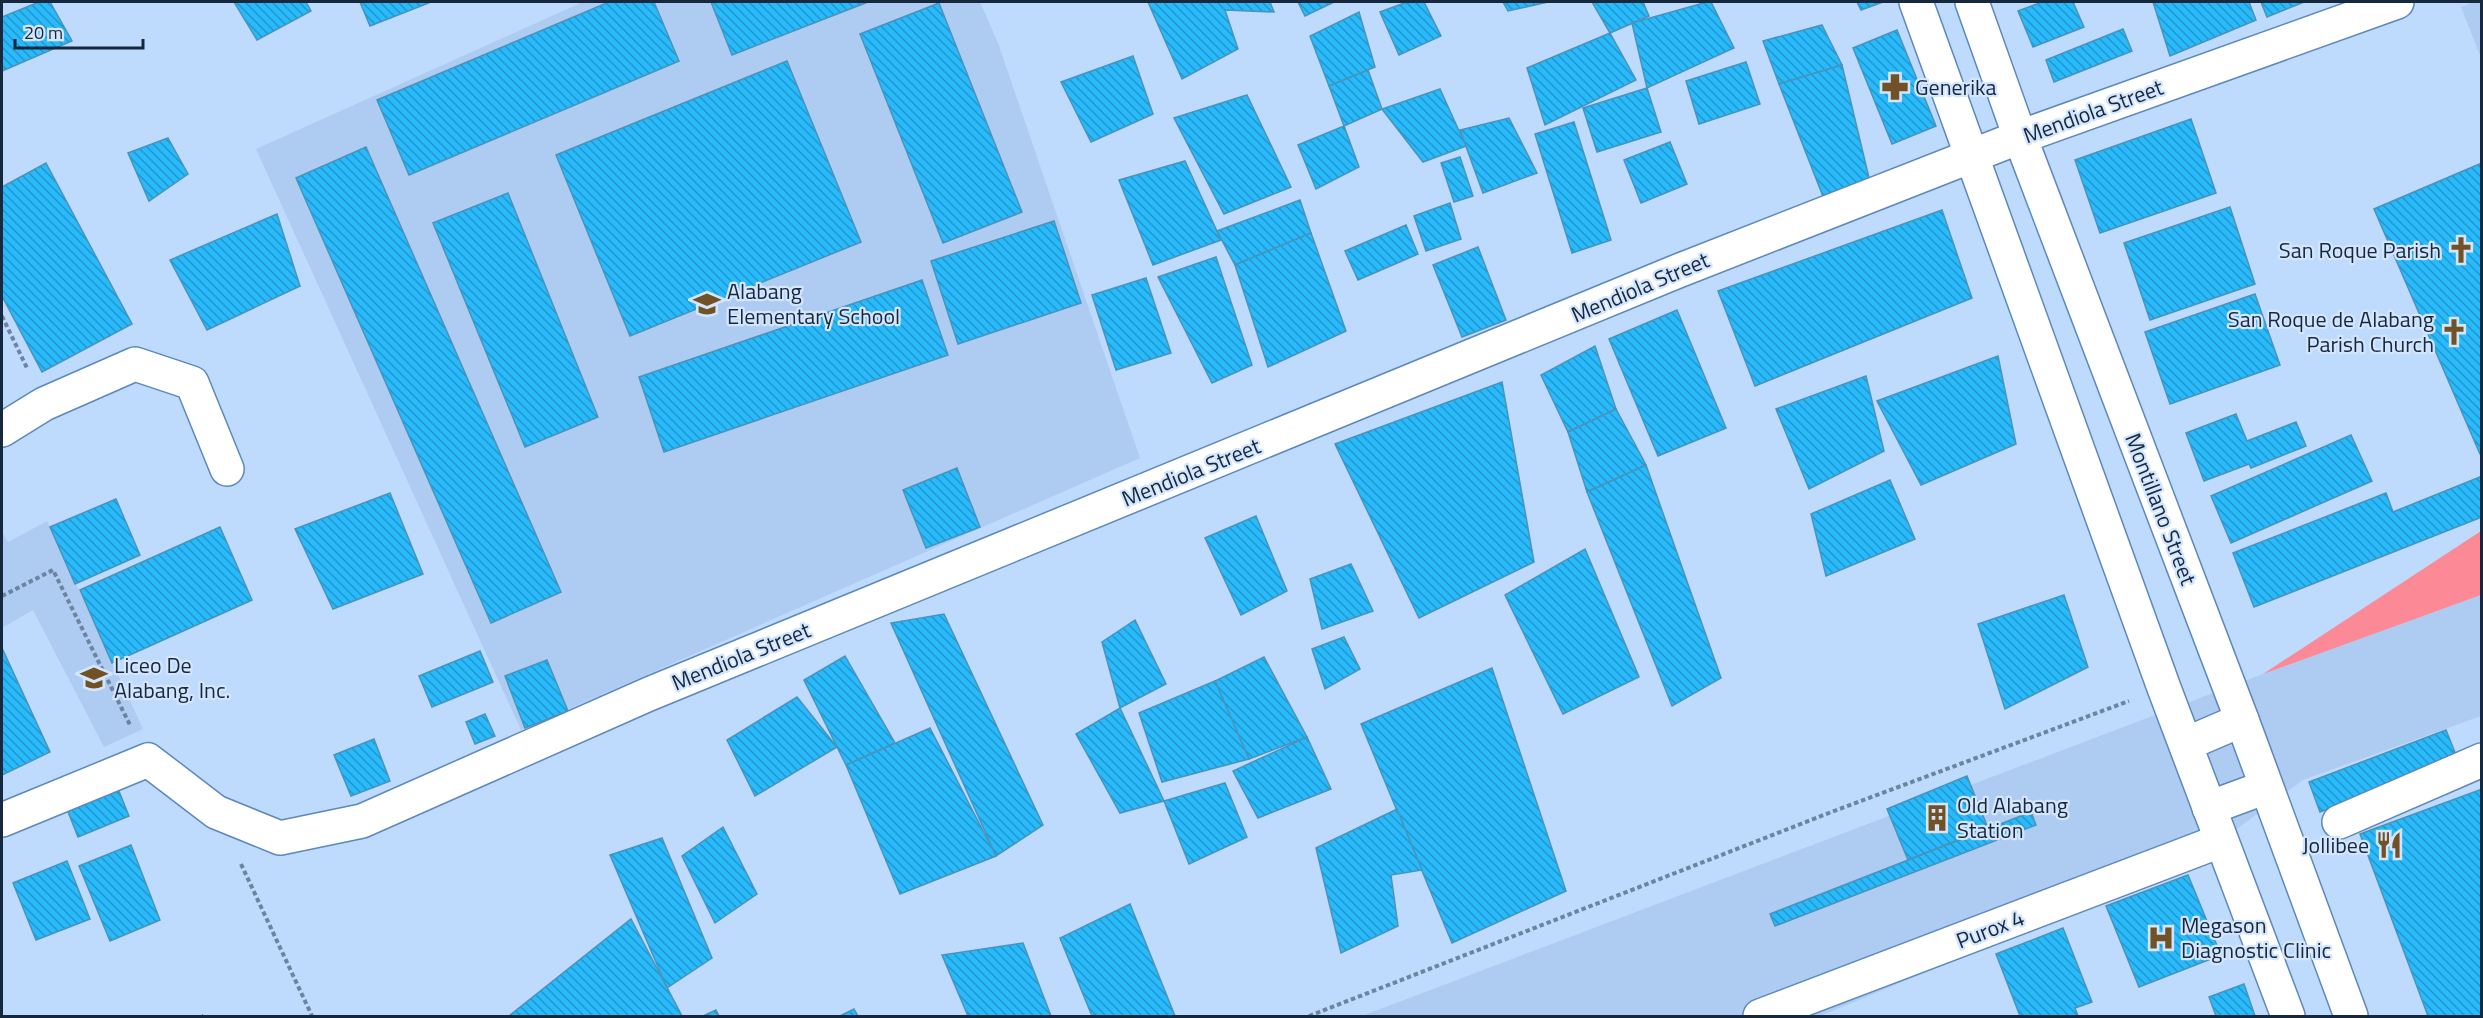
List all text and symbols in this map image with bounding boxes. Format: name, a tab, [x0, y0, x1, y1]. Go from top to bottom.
scale bar	[15, 12, 142, 50]
text: 20 m	[24, 19, 63, 46]
place label: Generika	[1915, 70, 1997, 104]
street label: Mendiola Street	[2018, 70, 2168, 152]
pharmacy icon: Generika	[1880, 72, 1910, 102]
place label: San Roque Parish	[2279, 233, 2441, 267]
church icon: San Roque Parish	[2446, 235, 2476, 265]
street label: Mendiola Street	[1566, 243, 1715, 331]
place label: Alabang Elementary School	[727, 274, 900, 333]
school or university icon: Alabang Elementary School	[692, 289, 722, 319]
place label: San Roque de Alabang Parish Church	[2228, 302, 2434, 361]
church icon: San Roque de Alabang Parish Church	[2439, 317, 2469, 347]
street label: Montillano Street	[2116, 428, 2206, 590]
street label: Mendiola Street	[1116, 429, 1266, 515]
street label: Mendiola Street	[666, 613, 816, 699]
place label: Liceo De Alabang, Inc.	[114, 648, 230, 707]
school or university icon: Liceo De Alabang, Inc.	[79, 663, 109, 693]
place label: Old Alabang Station	[1957, 788, 2068, 847]
building icon: Old Alabang Station	[1922, 803, 1952, 833]
place label: Jollibee	[2302, 828, 2369, 862]
restaurant icon: Jollibee	[2374, 830, 2404, 860]
street label: Purox 4	[1951, 900, 2029, 958]
place label: Megason Diagnostic Clinic	[2181, 908, 2331, 967]
hospital icon: Megason Diagnostic Clinic	[2146, 923, 2176, 953]

